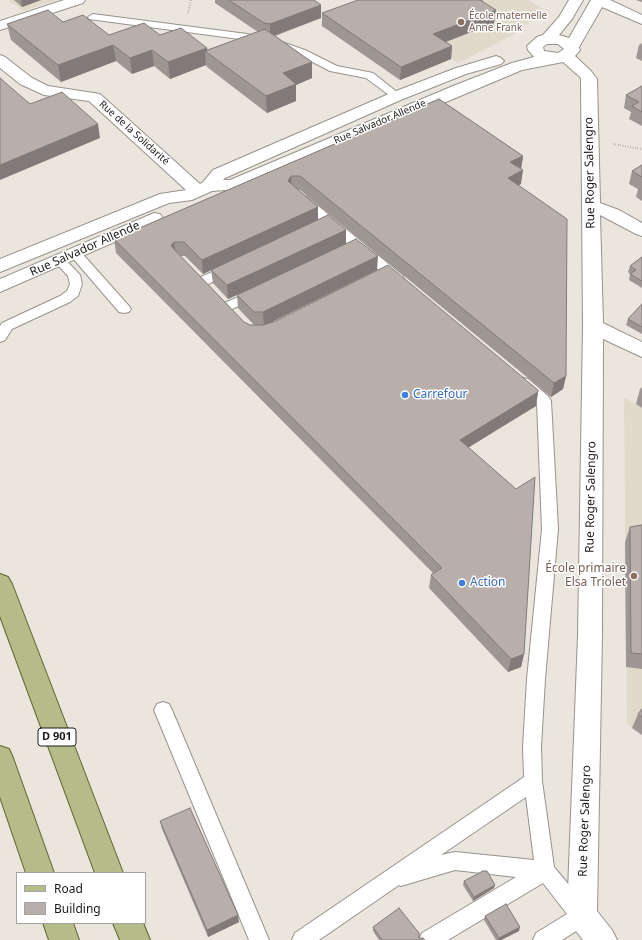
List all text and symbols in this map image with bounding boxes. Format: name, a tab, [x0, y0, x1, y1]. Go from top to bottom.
place label: École maternelle Anne Frank	[469, 10, 547, 34]
marker: École maternelle Anne Frank	[456, 17, 466, 27]
street label: Rue Salvador Allende	[332, 97, 428, 147]
street label: Rue de la Solidarité	[96, 98, 172, 168]
street label: Rue Roger Salengro	[582, 117, 598, 229]
street label: Rue Salvador Allende	[28, 218, 142, 280]
place label: Carrefour	[413, 388, 468, 402]
marker: Carrefour	[400, 390, 410, 400]
street label: Rue Roger Salengro	[583, 441, 599, 553]
place label: École primaire Elsa Triolet	[545, 562, 626, 590]
marker: École primaire Elsa Triolet	[629, 571, 639, 581]
place label: Action	[470, 576, 506, 590]
marker: Action	[457, 578, 467, 588]
road number: D 901	[38, 728, 76, 746]
street label: Rue Roger Salengro	[576, 765, 594, 877]
legend	[16, 872, 146, 924]
text: Road	[54, 880, 83, 897]
text: Building	[54, 900, 101, 917]

